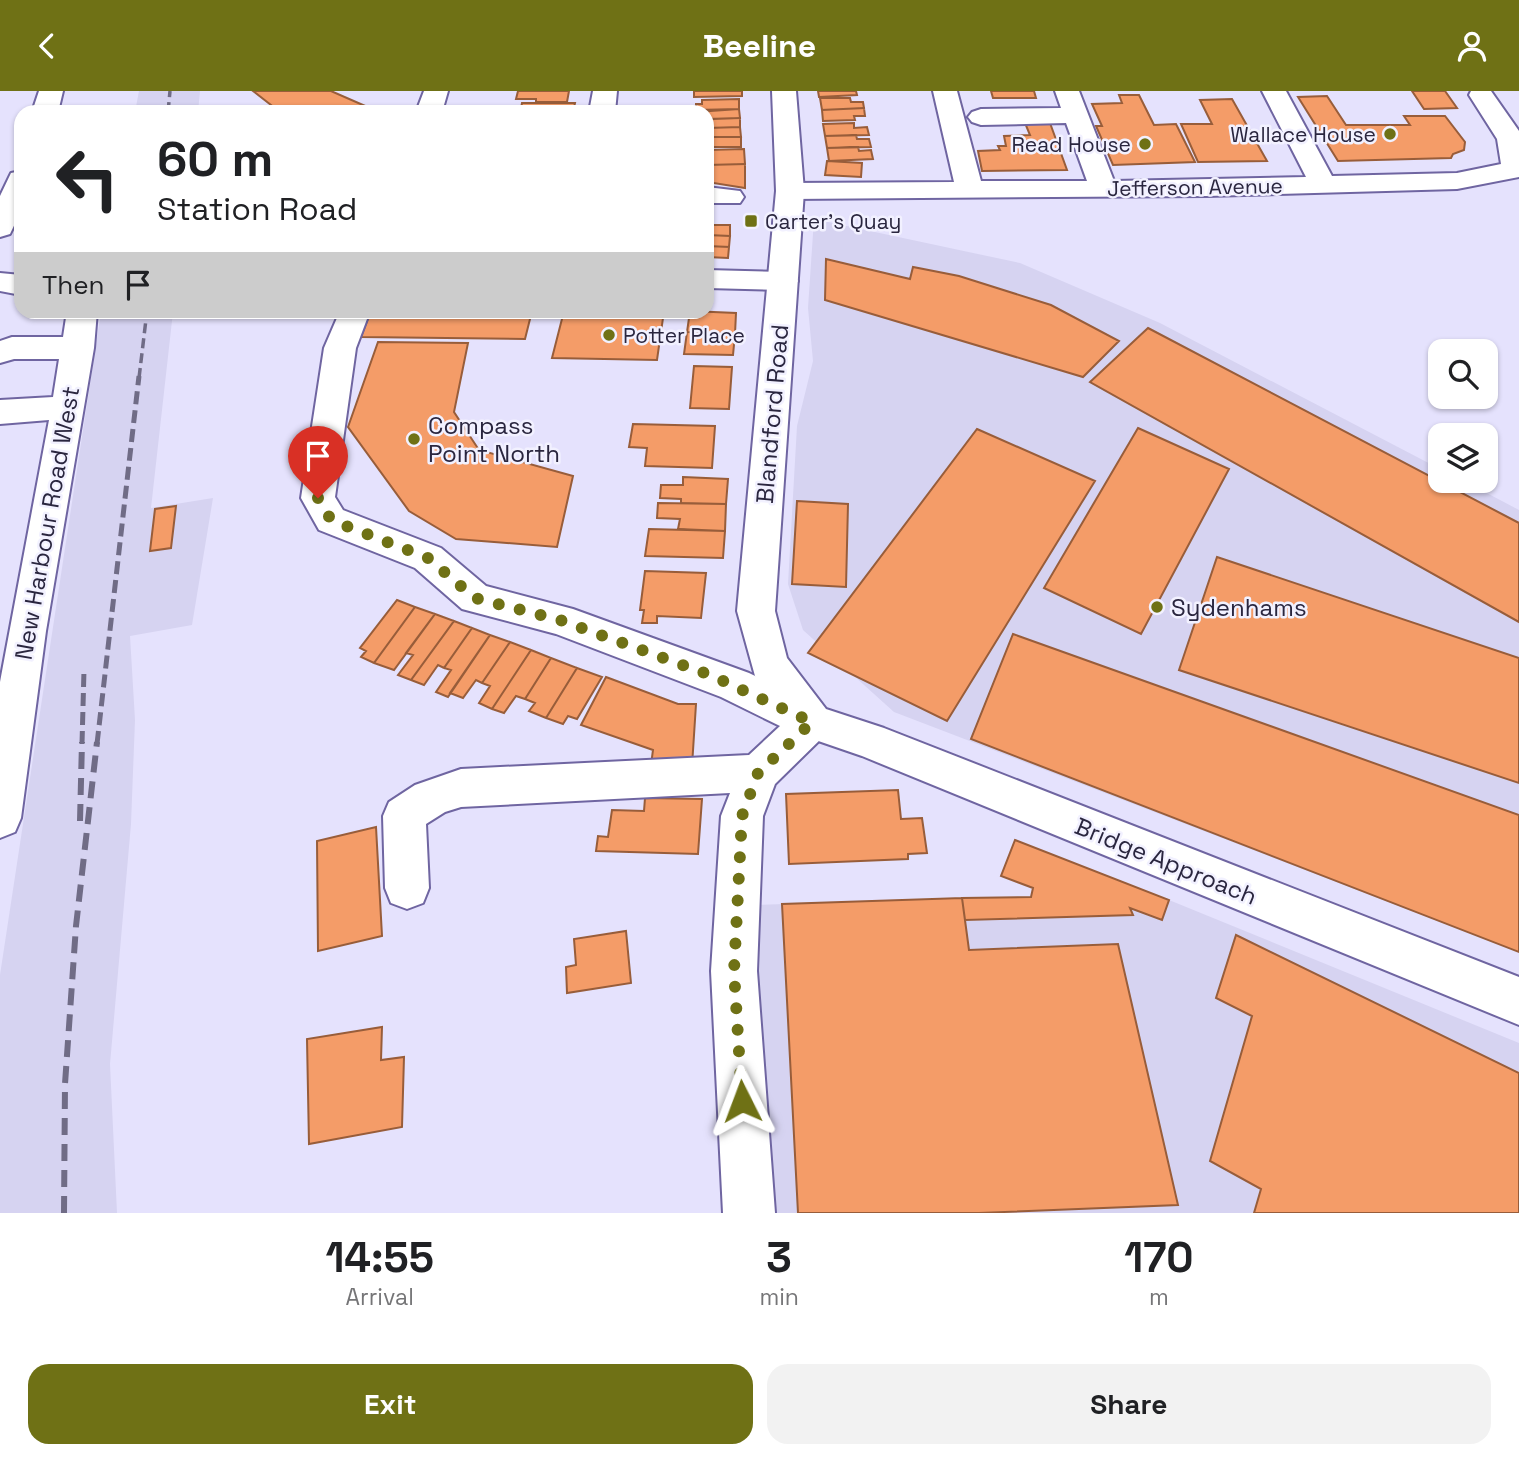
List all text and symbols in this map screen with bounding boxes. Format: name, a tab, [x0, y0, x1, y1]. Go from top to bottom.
text: Beeline	[703, 26, 816, 66]
icon: back	[28, 27, 66, 65]
icon: person	[1453, 27, 1491, 65]
place label: Wallace House	[1230, 121, 1376, 148]
marker: Wallace House	[1382, 126, 1398, 142]
text: 60 m	[157, 128, 273, 190]
place label: Read House	[1012, 131, 1131, 158]
icon: left	[42, 133, 133, 224]
marker: Read House	[1137, 136, 1153, 152]
street label: Jefferson Avenue	[1107, 172, 1283, 202]
text: Station Road	[157, 189, 357, 229]
place label: Carter's Quay	[765, 208, 901, 235]
marker: Carter's Quay	[743, 213, 759, 229]
icon: arrive	[119, 266, 157, 304]
text: Then	[42, 268, 105, 302]
place label: Potter Place	[623, 322, 745, 349]
street label: Blandford Road	[749, 323, 795, 505]
marker: Potter Place	[601, 327, 617, 343]
map controls	[1428, 339, 1498, 493]
button: search	[1428, 339, 1498, 409]
street label: New Harbour Road West	[8, 384, 86, 662]
place label: Compass Point North	[428, 410, 560, 469]
button: layers	[1428, 423, 1498, 493]
pin	[288, 426, 348, 498]
marker: Compass Point North	[406, 431, 422, 447]
icon: arrive	[299, 437, 337, 475]
place label: Sydenhams	[1171, 592, 1307, 623]
marker: Sydenhams	[1149, 599, 1165, 615]
street label: Bridge Approach	[1070, 810, 1262, 912]
position arrow	[705, 1064, 779, 1138]
text: 14:55	[325, 1231, 434, 1284]
text: 3	[766, 1231, 792, 1284]
text: 170	[1124, 1231, 1194, 1284]
text: Arrival	[346, 1282, 414, 1312]
text: min	[759, 1282, 799, 1312]
text: m	[1149, 1282, 1169, 1312]
button: Exit	[28, 1364, 753, 1444]
button: Share	[767, 1364, 1491, 1444]

